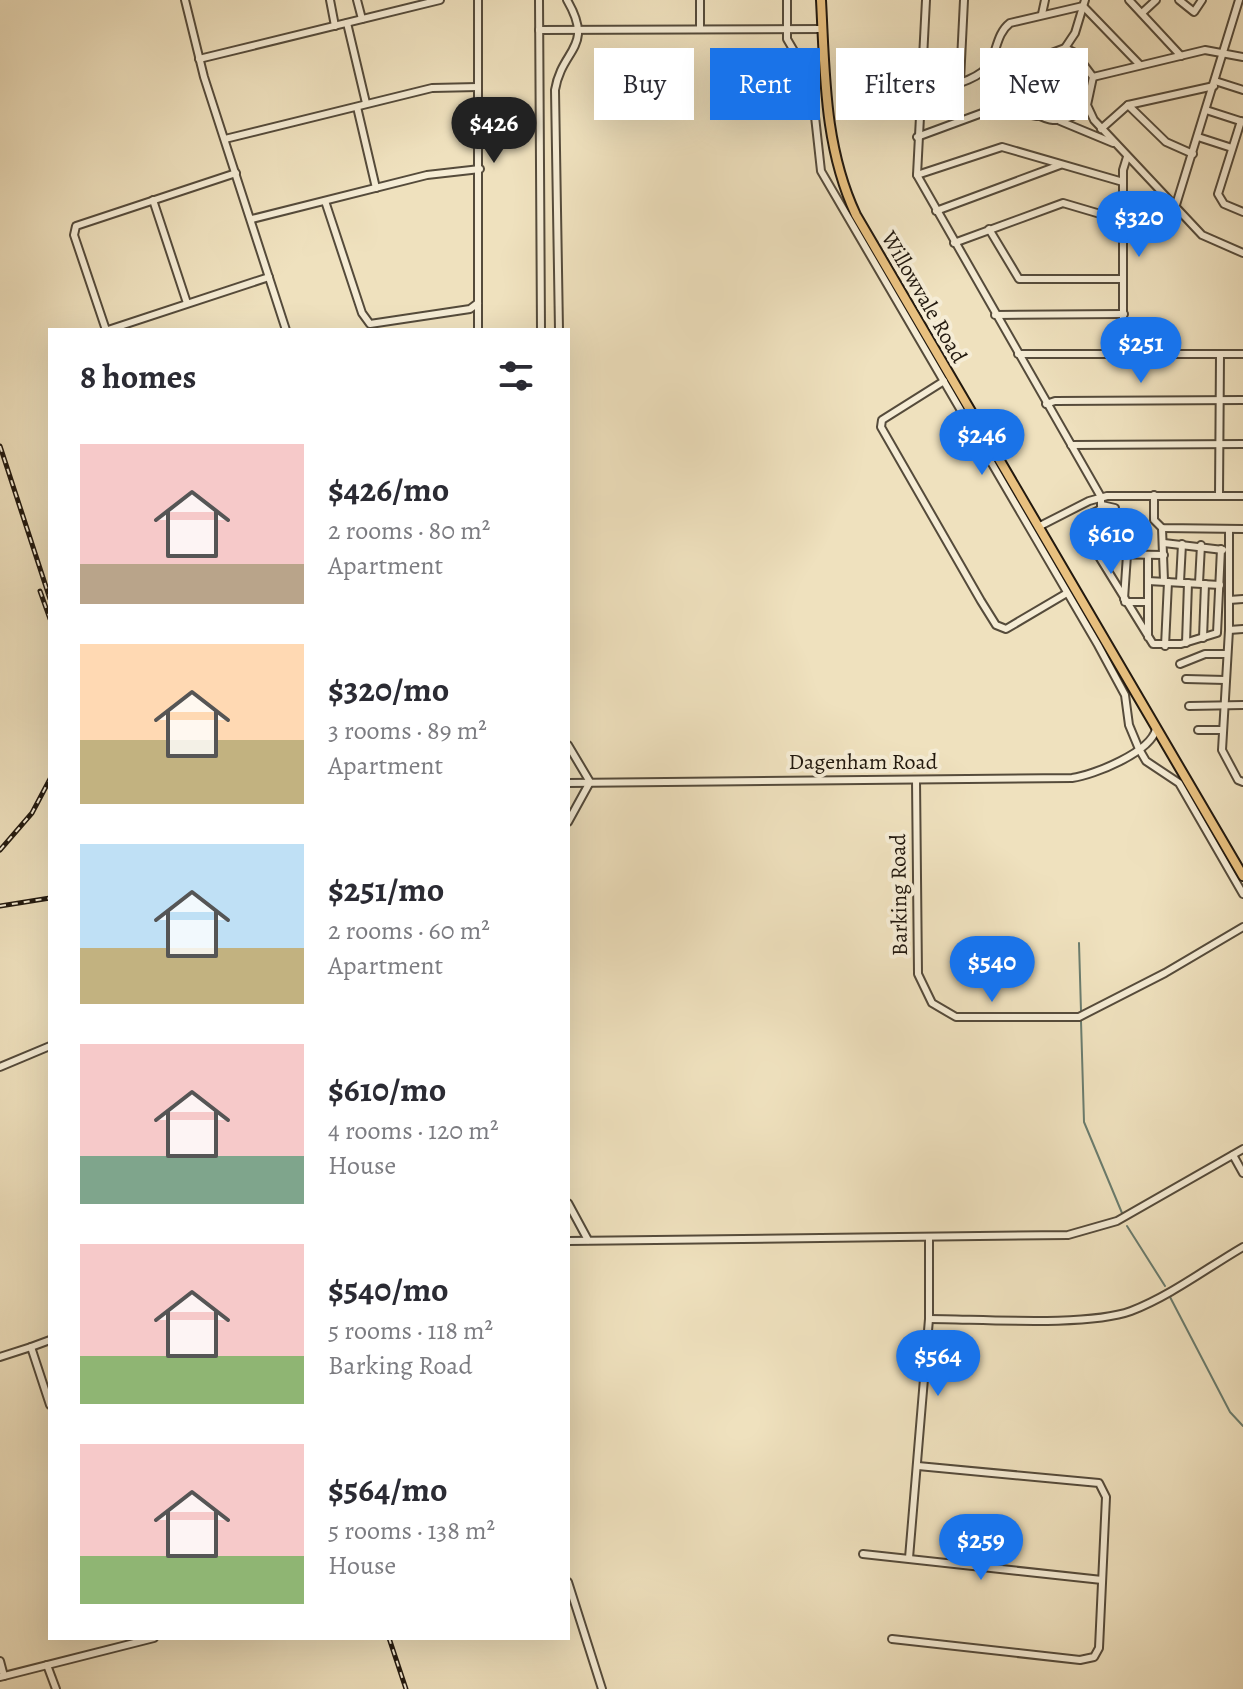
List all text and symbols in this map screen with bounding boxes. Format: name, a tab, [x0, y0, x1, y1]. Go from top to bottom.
chip: Buy	[594, 48, 694, 120]
chip: Rent	[710, 48, 820, 120]
chip: Filters	[836, 48, 964, 120]
chip: New	[980, 48, 1088, 120]
pin: $426	[447, 97, 541, 165]
text: $426	[469, 105, 519, 140]
pin: $320	[1092, 191, 1186, 259]
text: $320	[1115, 199, 1163, 234]
street label: Willowvale Road	[874, 225, 974, 369]
pin: $251	[1094, 317, 1188, 385]
text: $251	[1118, 325, 1164, 360]
text: 8 homes	[80, 353, 196, 400]
icon: filters	[494, 354, 538, 398]
pin: $246	[935, 409, 1029, 477]
text: $246	[957, 417, 1007, 452]
text: $426/mo	[328, 466, 449, 513]
icon: home	[144, 476, 240, 572]
pin: $610	[1064, 508, 1158, 576]
text: 2 rooms · 80 m²	[328, 513, 490, 548]
text: $610	[1088, 516, 1134, 551]
text: Apartment	[328, 548, 443, 583]
text: $320/mo	[328, 666, 449, 713]
icon: home	[144, 676, 240, 772]
text: 3 rooms · 89 m²	[328, 713, 487, 748]
street label: Dagenham Road	[788, 747, 938, 777]
text: Apartment	[328, 748, 443, 783]
street label: Barking Road	[883, 833, 915, 956]
text: $251/mo	[328, 866, 444, 913]
icon: home	[144, 876, 240, 972]
text: 2 rooms · 60 m²	[328, 913, 490, 948]
pin: $540	[945, 936, 1039, 1004]
text: $540	[968, 944, 1016, 979]
text: Apartment	[328, 948, 443, 983]
text: $610/mo	[328, 1066, 446, 1113]
icon: home	[144, 1076, 240, 1172]
text: 4 rooms · 120 m²	[328, 1113, 498, 1148]
text: House	[328, 1148, 396, 1183]
text: $540/mo	[328, 1266, 449, 1313]
icon: home	[144, 1276, 240, 1372]
text: 5 rooms · 118 m²	[328, 1313, 493, 1348]
pin: $564	[891, 1330, 985, 1398]
text: $564	[914, 1338, 962, 1373]
text: Barking Road	[328, 1348, 472, 1383]
text: $564/mo	[328, 1466, 447, 1513]
icon: home	[144, 1476, 240, 1572]
text: 5 rooms · 138 m²	[328, 1513, 495, 1548]
pin: $259	[934, 1514, 1028, 1582]
text: $259	[957, 1522, 1005, 1557]
text: House	[328, 1548, 396, 1583]

